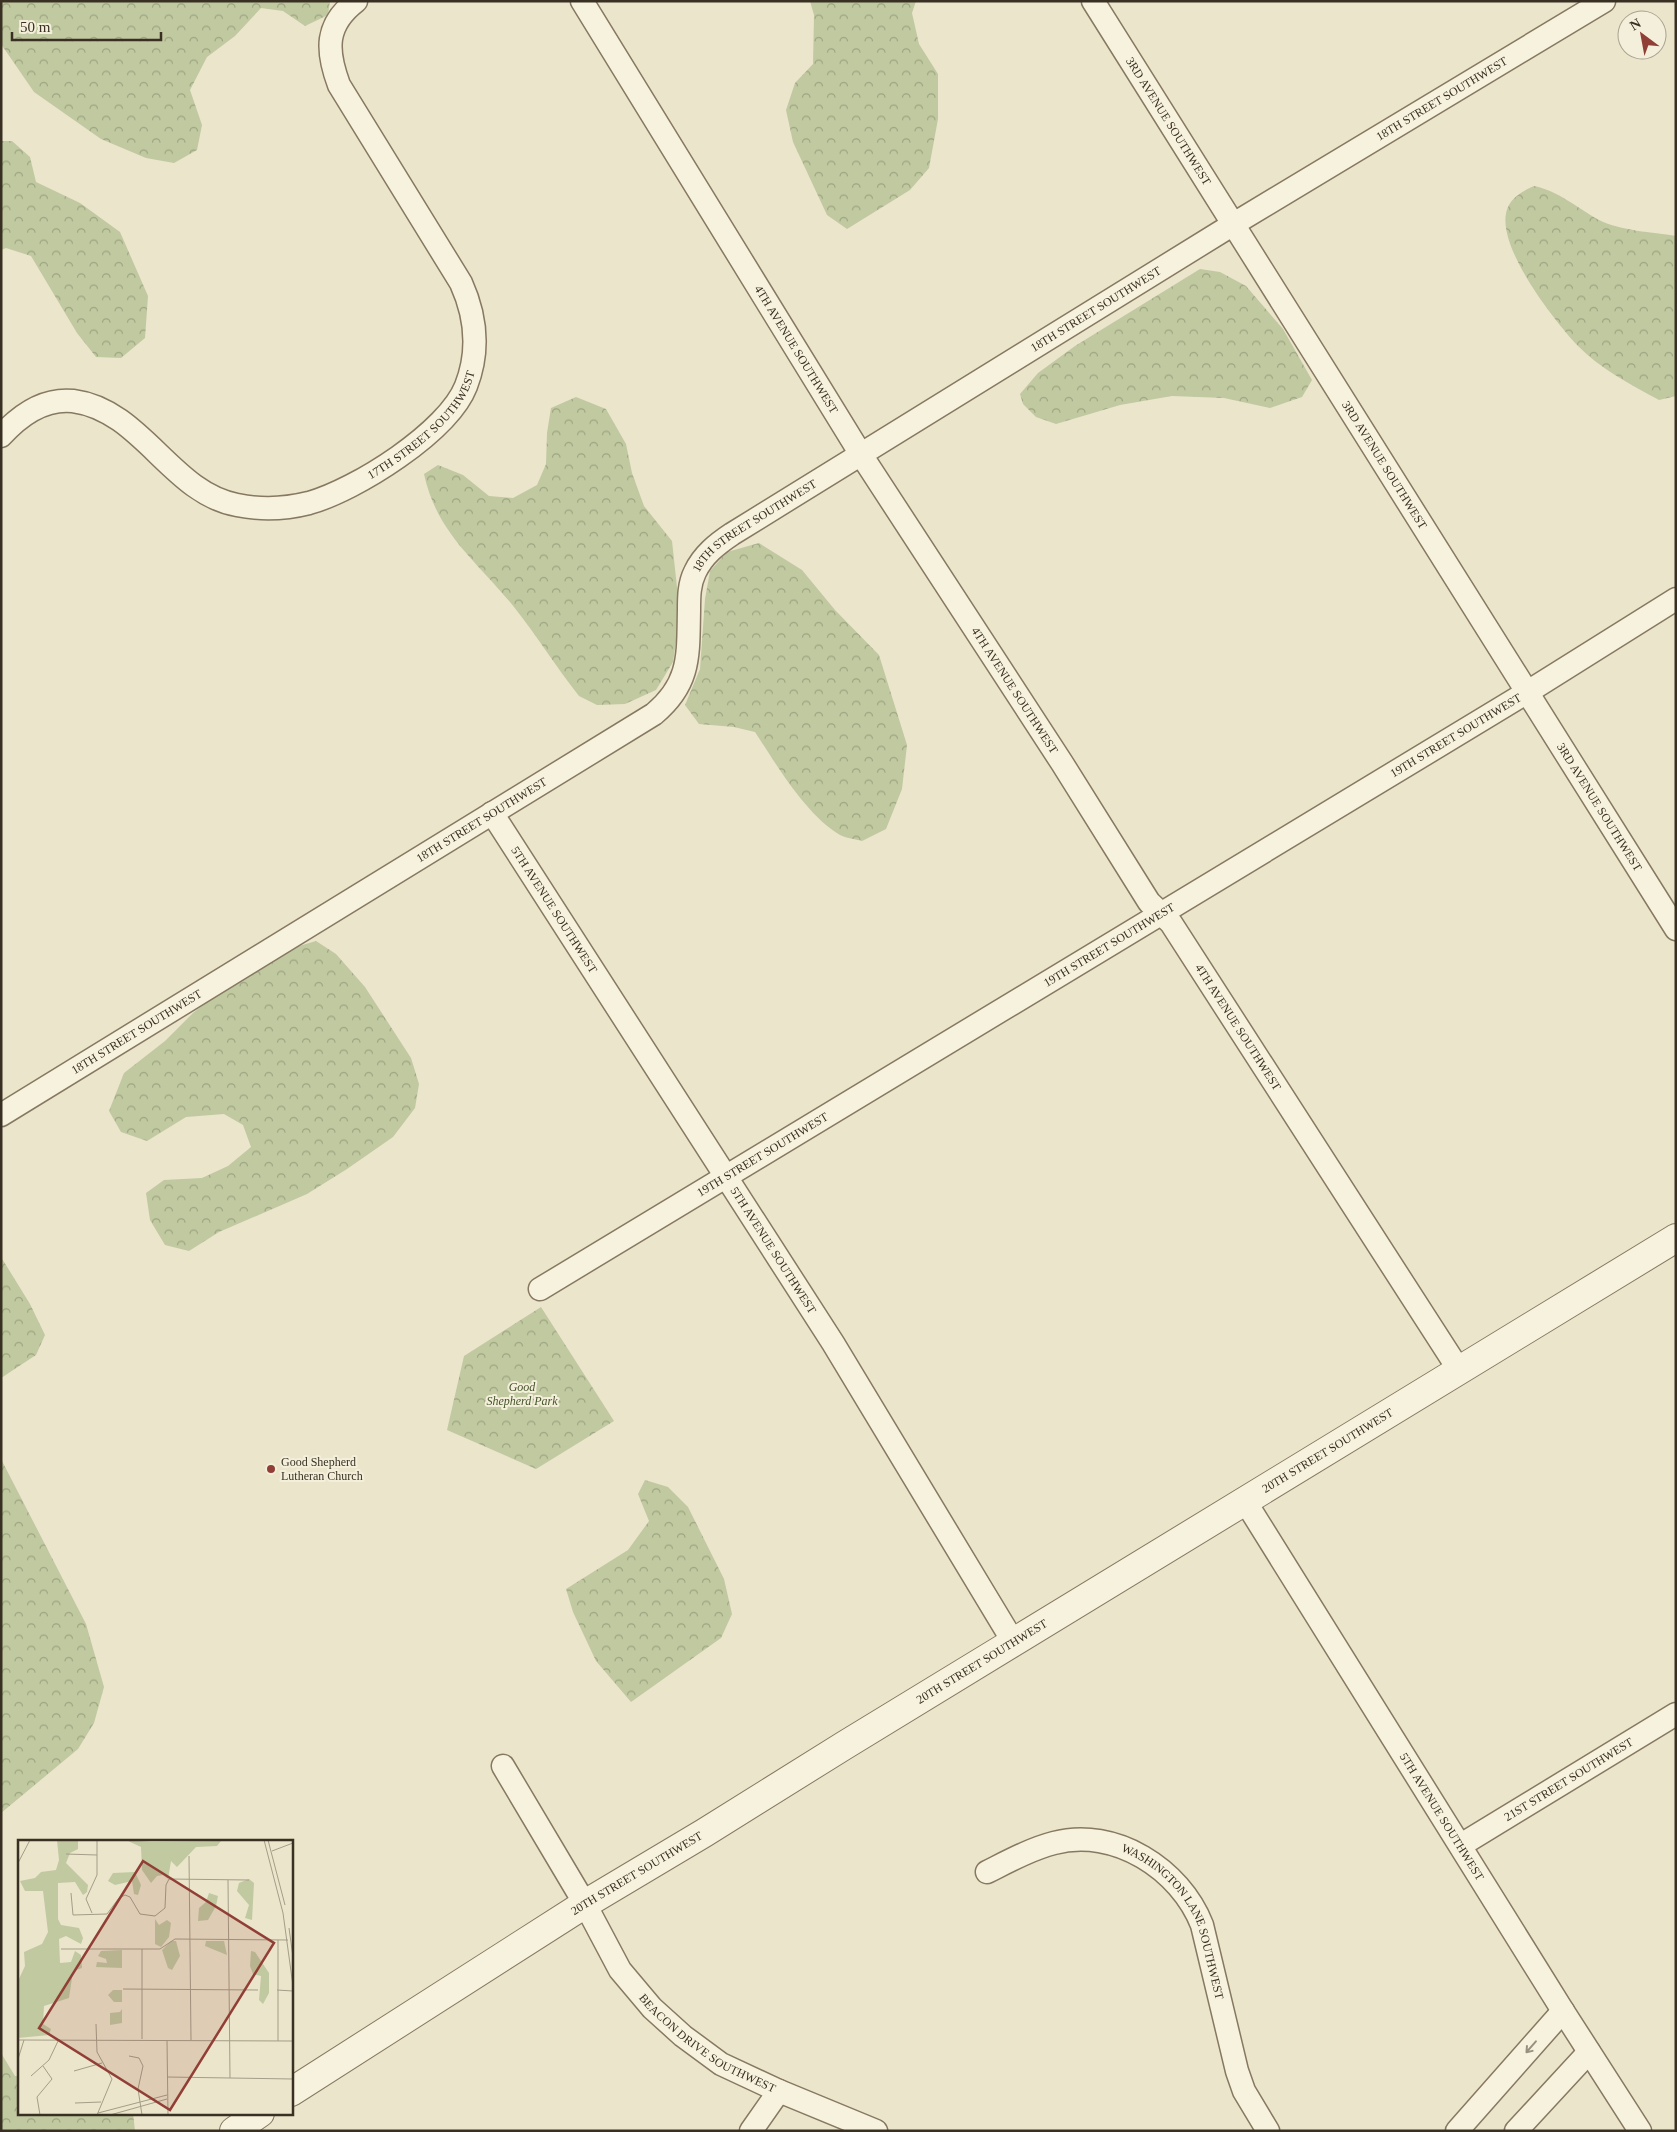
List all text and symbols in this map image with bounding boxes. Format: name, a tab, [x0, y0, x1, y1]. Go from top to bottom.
scale bar	[12, 10, 161, 42]
north arrow	[1617, 10, 1667, 60]
text: N	[1627, 15, 1644, 33]
text: 50 m	[20, 19, 51, 35]
street label: 18TH STREET SOUTHWEST	[1374, 54, 1510, 144]
street label: 3RD AVENUE SOUTHWEST	[1123, 55, 1214, 188]
street label: 18TH STREET SOUTHWEST	[1028, 263, 1164, 355]
street label: 4TH AVENUE SOUTHWEST	[752, 283, 841, 417]
street label: 17TH STREET SOUTHWEST	[365, 368, 478, 482]
street label: 3RD AVENUE SOUTHWEST	[1339, 398, 1430, 532]
street label: 18TH STREET SOUTHWEST	[689, 476, 820, 574]
street label: 4TH AVENUE SOUTHWEST	[968, 625, 1061, 757]
street label: 19TH STREET SOUTHWEST	[1388, 690, 1524, 780]
street label: 3RD AVENUE SOUTHWEST	[1554, 740, 1645, 874]
street label: 18TH STREET SOUTHWEST	[414, 774, 550, 865]
street label: 5TH AVENUE SOUTHWEST	[508, 844, 600, 976]
street label: 19TH STREET SOUTHWEST	[1041, 900, 1178, 990]
street label: 4TH AVENUE SOUTHWEST	[1192, 961, 1284, 1094]
street label: 18TH STREET SOUTHWEST	[69, 986, 205, 1077]
street label: 19TH STREET SOUTHWEST	[694, 1109, 831, 1199]
street label: 5TH AVENUE SOUTHWEST	[727, 1184, 820, 1317]
park label: Good Shepherd Park	[486, 1380, 558, 1408]
street label: 20TH STREET SOUTHWEST	[1260, 1405, 1396, 1496]
place label: Good Shepherd Lutheran Church	[281, 1455, 363, 1483]
marker: Good Shepherd Lutheran Church	[265, 1463, 277, 1475]
street label: 20TH STREET SOUTHWEST	[914, 1616, 1050, 1707]
street label: 21ST STREET SOUTHWEST	[1502, 1735, 1636, 1824]
street label: 5TH AVENUE SOUTHWEST	[1397, 1750, 1487, 1884]
street label: 20TH STREET SOUTHWEST	[568, 1828, 705, 1918]
inset map	[18, 1840, 292, 2114]
street label: WASHINGTON LANE SOUTHWEST	[1120, 1841, 1227, 2001]
street label: BEACON DRIVE SOUTHWEST	[636, 1991, 779, 2096]
one-way arrow	[1525, 2041, 1536, 2054]

